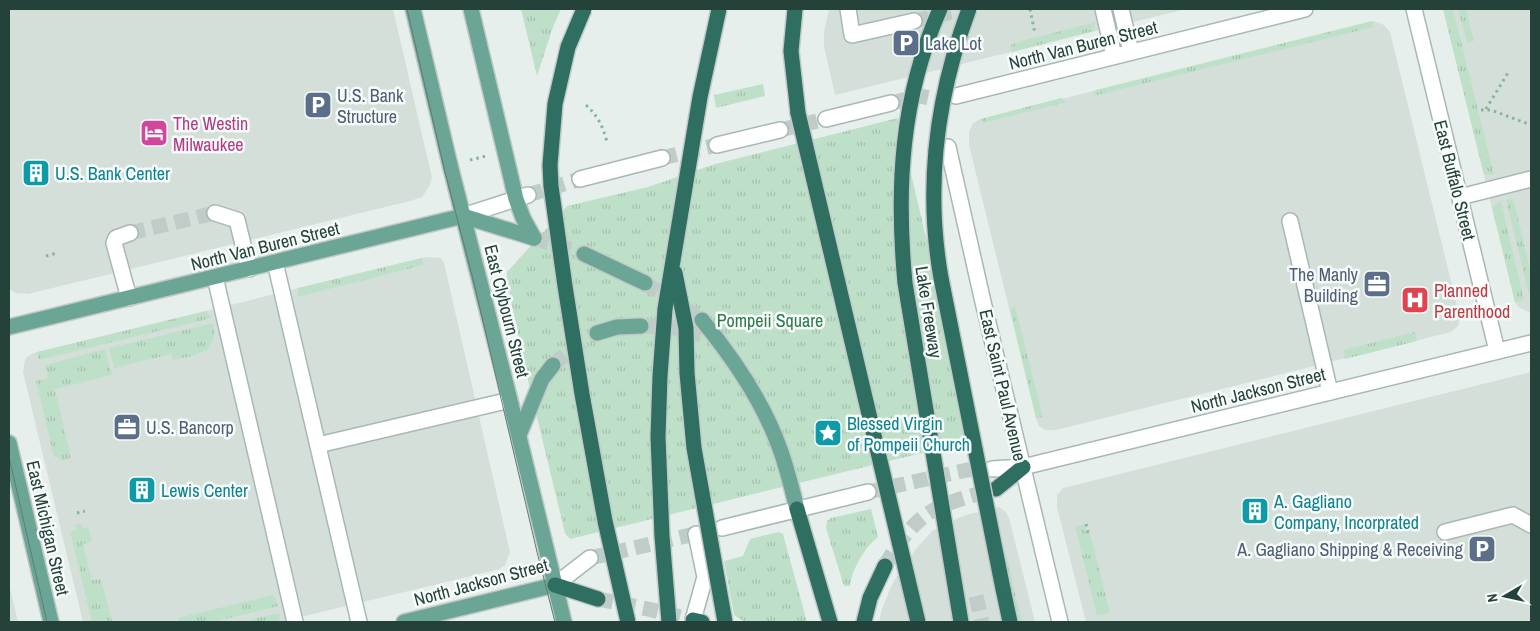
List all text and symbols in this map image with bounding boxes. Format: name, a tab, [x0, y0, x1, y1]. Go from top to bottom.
street label: North Van Buren Street	[1006, 14, 1160, 76]
parking icon: Lake Lot	[891, 28, 921, 58]
place label: Lake Lot	[925, 31, 982, 56]
place label: U.S. Bank Structure	[337, 83, 404, 129]
parking icon: U.S. Bank Structure	[303, 90, 333, 120]
place label: The Westin Milwaukee	[173, 111, 248, 157]
street label: East Buffalo Street	[1428, 117, 1482, 243]
hotel icon: The Westin Milwaukee	[139, 118, 169, 148]
building icon: U.S. Bank Center	[21, 158, 51, 188]
place label: U.S. Bank Center	[55, 161, 170, 186]
street label: North Van Buren Street	[188, 215, 342, 277]
street label: East Clybourn Street	[478, 242, 536, 380]
place label: The Manly Building	[1289, 262, 1359, 308]
street label: Lake Freeway	[909, 264, 949, 360]
office icon: The Manly Building	[1362, 269, 1392, 299]
place label: Planned Parenthood	[1434, 278, 1510, 324]
hospital icon: Planned Parenthood	[1400, 285, 1430, 315]
street label: East Saint Paul Avenue	[973, 307, 1033, 463]
park label: Pompeii Square	[717, 308, 823, 333]
street label: North Jackson Street	[1188, 361, 1328, 419]
place label: Blessed Virgin of Pompeii Church	[847, 411, 970, 457]
office icon: U.S. Bancorp	[112, 412, 142, 442]
place label: U.S. Bancorp	[146, 415, 234, 440]
place icon: Blessed Virgin of Pompeii Church	[813, 418, 843, 448]
street label: East Michigan Street	[20, 458, 76, 598]
building icon: Lewis Center	[127, 475, 157, 505]
place label: Lewis Center	[161, 478, 248, 503]
place label: A. Gagliano Company, Incorprated	[1273, 489, 1419, 535]
building icon: A. Gagliano Company, Incorprated	[1240, 496, 1270, 526]
parking icon: A. Gagliano Shipping & Receiving	[1467, 534, 1497, 564]
place label: A. Gagliano Shipping & Receiving	[1236, 537, 1464, 562]
street label: North Jackson Street	[411, 552, 551, 612]
north arrow	[1480, 571, 1530, 621]
text: N	[1483, 593, 1502, 604]

